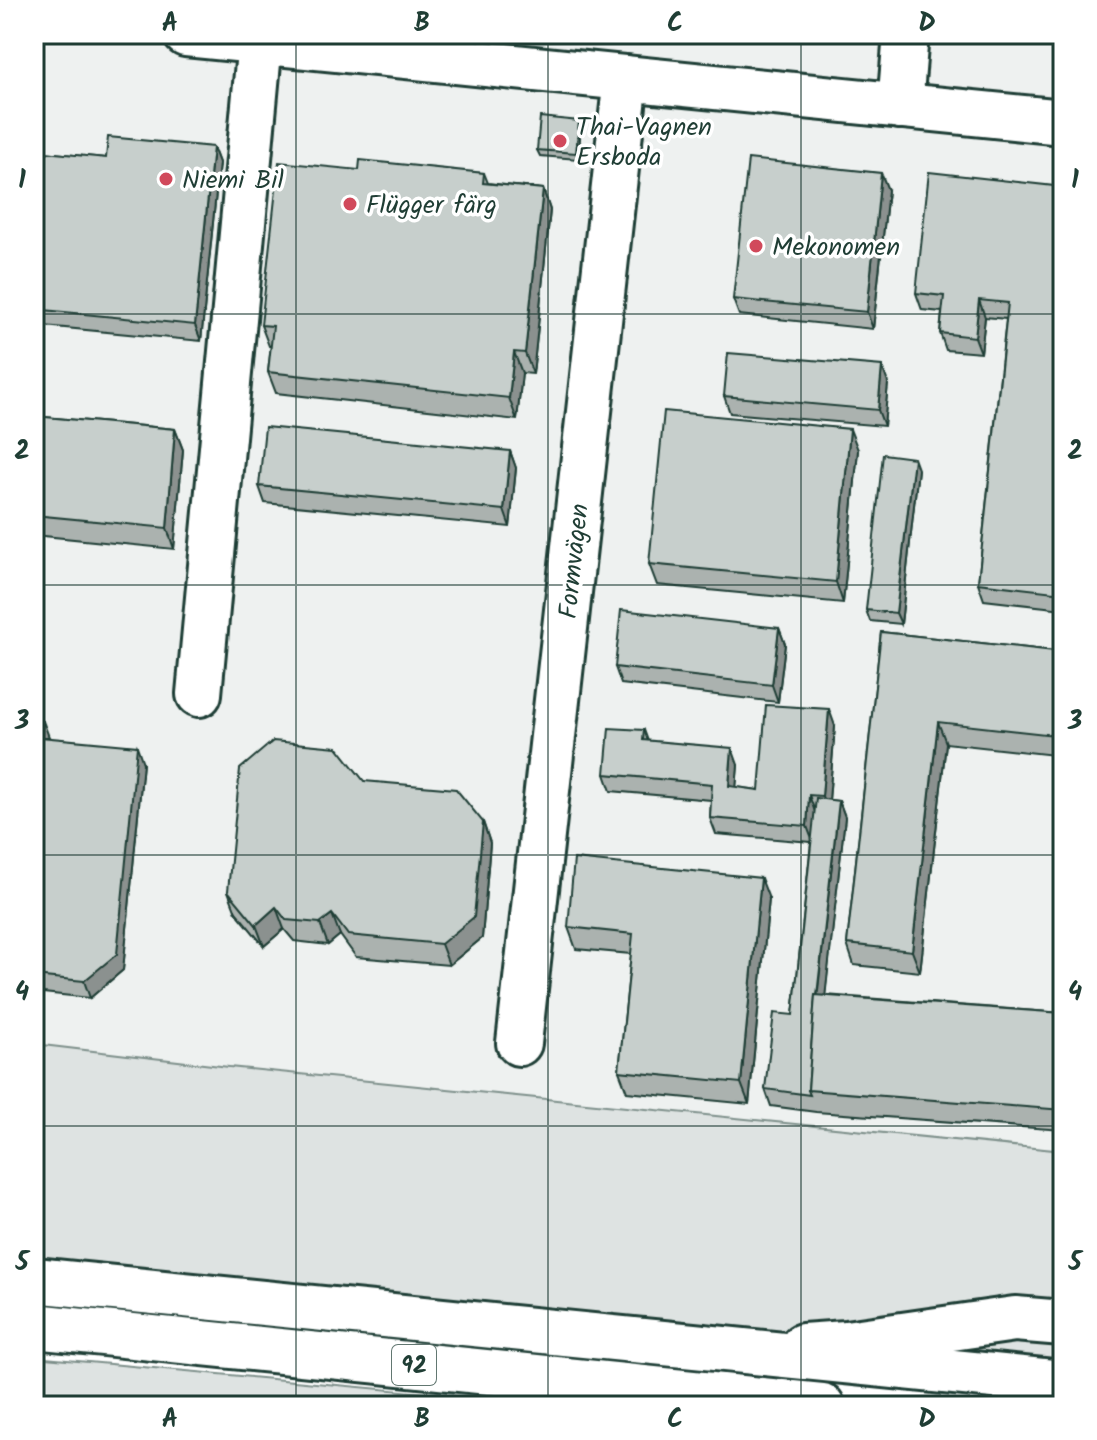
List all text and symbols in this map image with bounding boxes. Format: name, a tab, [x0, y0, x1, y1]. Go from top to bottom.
text: A	[162, 3, 178, 45]
text: B	[414, 3, 430, 45]
text: C	[667, 3, 683, 45]
text: D	[918, 3, 936, 45]
place label: Thai-Vagnen Ersboda	[576, 107, 712, 179]
marker: Thai-Vagnen Ersboda	[551, 132, 569, 150]
text: 1	[18, 160, 26, 202]
place label: Niemi Bil	[182, 160, 284, 202]
text: 1	[1071, 160, 1079, 202]
marker: Niemi Bil	[157, 170, 175, 188]
place label: Flügger färg	[366, 185, 497, 227]
marker: Flügger färg	[341, 195, 359, 213]
place label: Mekonomen	[772, 227, 900, 269]
marker: Mekonomen	[747, 237, 765, 255]
text: 2	[14, 431, 30, 473]
text: 2	[1067, 431, 1083, 473]
street label: Formvägen	[548, 501, 602, 621]
text: 3	[14, 701, 29, 743]
text: 3	[1067, 701, 1082, 743]
text: 4	[15, 972, 29, 1014]
text: 4	[1068, 972, 1082, 1014]
text: 5	[14, 1242, 30, 1284]
text: 5	[1067, 1242, 1083, 1284]
road number: 92	[392, 1345, 436, 1385]
text: A	[162, 1399, 178, 1440]
text: B	[414, 1399, 430, 1440]
text: C	[667, 1399, 683, 1440]
text: D	[918, 1399, 936, 1440]

